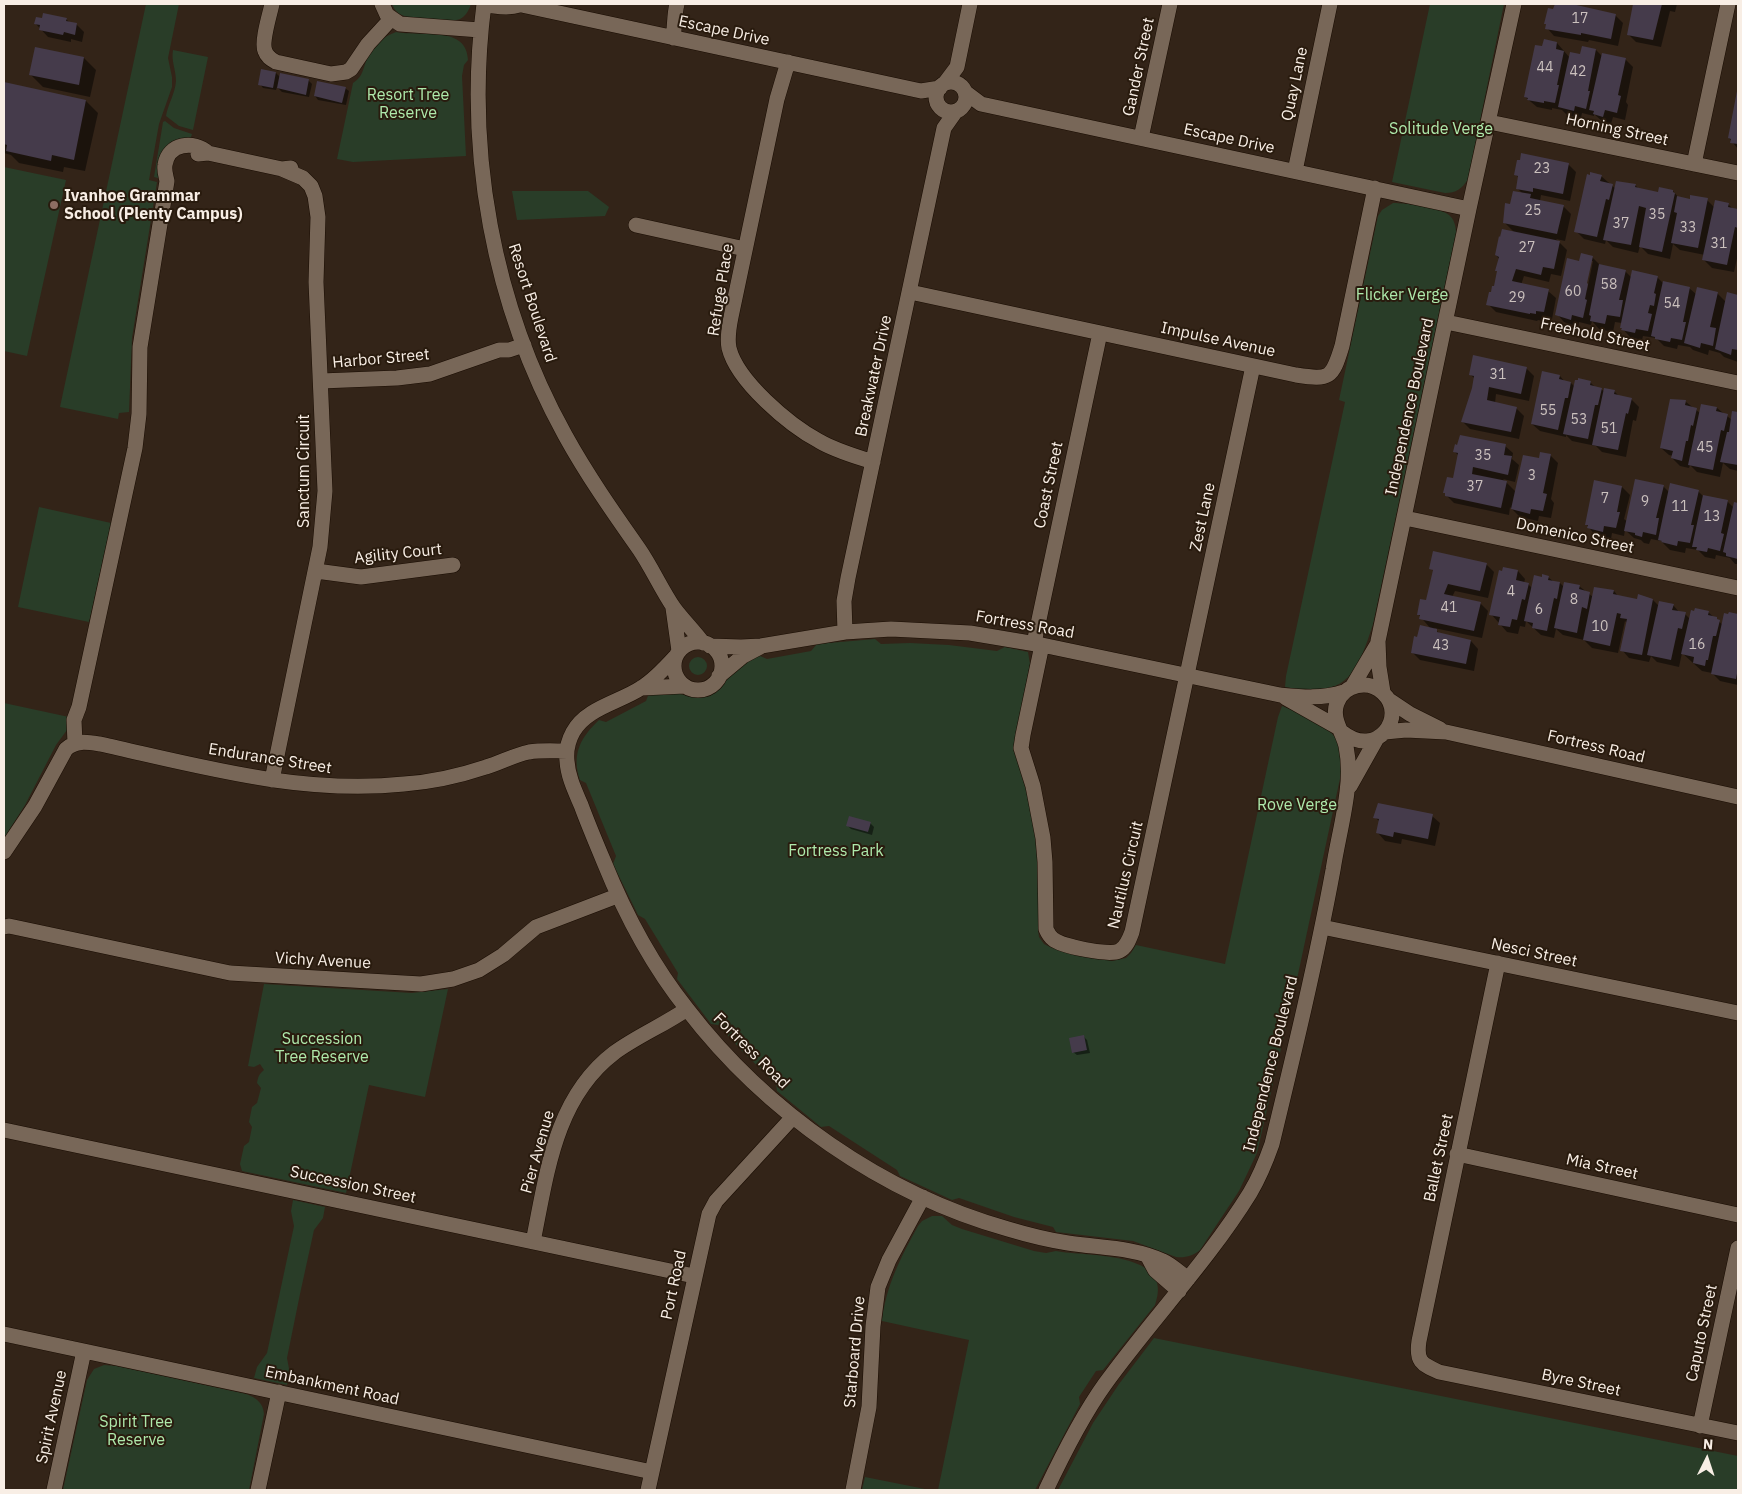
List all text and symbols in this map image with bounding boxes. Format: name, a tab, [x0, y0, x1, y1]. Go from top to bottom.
house number: 17	[1572, 11, 1588, 27]
street label: Escape Drive	[677, 12, 771, 50]
street label: Gander Street	[1119, 16, 1159, 118]
street label: Quay Lane	[1278, 45, 1312, 123]
house number: 44	[1537, 60, 1553, 76]
house number: 42	[1570, 64, 1586, 80]
park label: Resort Tree Reserve	[367, 85, 449, 123]
street label: Horning Street	[1564, 110, 1670, 150]
park label: Solitude Verge	[1389, 119, 1493, 139]
street label: Escape Drive	[1182, 120, 1276, 158]
house number: 23	[1534, 161, 1550, 177]
place label: Ivanhoe Grammar School (Plenty Campus)	[64, 186, 243, 224]
marker: Ivanhoe Grammar School (Plenty Campus)	[48, 199, 60, 211]
house number: 25	[1525, 203, 1541, 219]
house number: 35	[1649, 207, 1665, 223]
house number: 37	[1613, 216, 1629, 232]
house number: 33	[1680, 220, 1696, 236]
house number: 31	[1711, 236, 1727, 252]
house number: 27	[1519, 240, 1535, 256]
street label: Resort Boulevard	[504, 241, 560, 365]
street label: Refuge Place	[704, 242, 738, 338]
house number: 58	[1601, 277, 1617, 293]
house number: 60	[1565, 284, 1581, 300]
park label: Flicker Verge	[1356, 285, 1448, 305]
house number: 29	[1509, 290, 1525, 306]
house number: 54	[1664, 296, 1680, 312]
street label: Breakwater Drive	[852, 313, 896, 439]
street label: Freehold Street	[1539, 314, 1651, 356]
street label: Independence Boulevard	[1382, 316, 1438, 498]
street label: Impulse Avenue	[1159, 318, 1277, 362]
street label: Harbor Street	[332, 345, 430, 373]
house number: 31	[1490, 367, 1506, 383]
house number: 55	[1540, 403, 1556, 419]
house number: 53	[1571, 412, 1587, 428]
street label: Sanctum Circuit	[294, 414, 314, 528]
house number: 51	[1601, 421, 1617, 437]
street label: Coast Street	[1030, 440, 1068, 530]
house number: 45	[1697, 440, 1713, 456]
house number: 35	[1475, 448, 1491, 464]
house number: 3	[1528, 468, 1536, 484]
house number: 37	[1467, 479, 1483, 495]
street label: Zest Lane	[1186, 481, 1220, 553]
house number: 7	[1601, 491, 1609, 507]
house number: 9	[1641, 494, 1649, 510]
house number: 11	[1672, 499, 1688, 515]
house number: 13	[1704, 509, 1720, 525]
street label: Domenico Street	[1514, 514, 1636, 558]
street label: Agility Court	[353, 540, 443, 568]
house number: 4	[1507, 584, 1515, 600]
house number: 8	[1570, 592, 1578, 608]
house number: 41	[1441, 600, 1457, 616]
house number: 6	[1535, 602, 1543, 618]
street label: Fortress Road	[974, 607, 1076, 643]
house number: 10	[1592, 619, 1608, 635]
house number: 16	[1689, 637, 1705, 653]
house number: 43	[1433, 638, 1449, 654]
street label: Fortress Road	[1545, 726, 1647, 768]
street label: Endurance Street	[207, 740, 333, 778]
park label: Rove Verge	[1257, 795, 1337, 815]
street label: Nautilus Circuit	[1104, 819, 1148, 931]
park label: Fortress Park	[788, 841, 884, 861]
street label: Nesci Street	[1489, 935, 1579, 971]
street label: Vichy Avenue	[275, 949, 371, 973]
street label: Independence Boulevard	[1240, 974, 1302, 1154]
street label: Fortress Road	[709, 1009, 793, 1093]
park label: Succession Tree Reserve	[275, 1029, 369, 1067]
street label: Pier Avenue	[517, 1108, 559, 1196]
street label: Ballet Street	[1420, 1112, 1458, 1204]
street label: Mia Street	[1564, 1150, 1640, 1184]
street label: Succession Street	[288, 1162, 418, 1208]
street label: Port Road	[657, 1249, 691, 1321]
street label: Caputo Street	[1682, 1283, 1722, 1383]
street label: Starboard Drive	[841, 1295, 869, 1409]
street label: Embankment Road	[263, 1362, 401, 1410]
street label: Byre Street	[1540, 1365, 1622, 1401]
street label: Spirit Avenue	[33, 1368, 71, 1466]
park label: Spirit Tree Reserve	[99, 1412, 173, 1450]
north arrow	[1682, 1434, 1732, 1484]
text: N	[1702, 1435, 1714, 1453]

